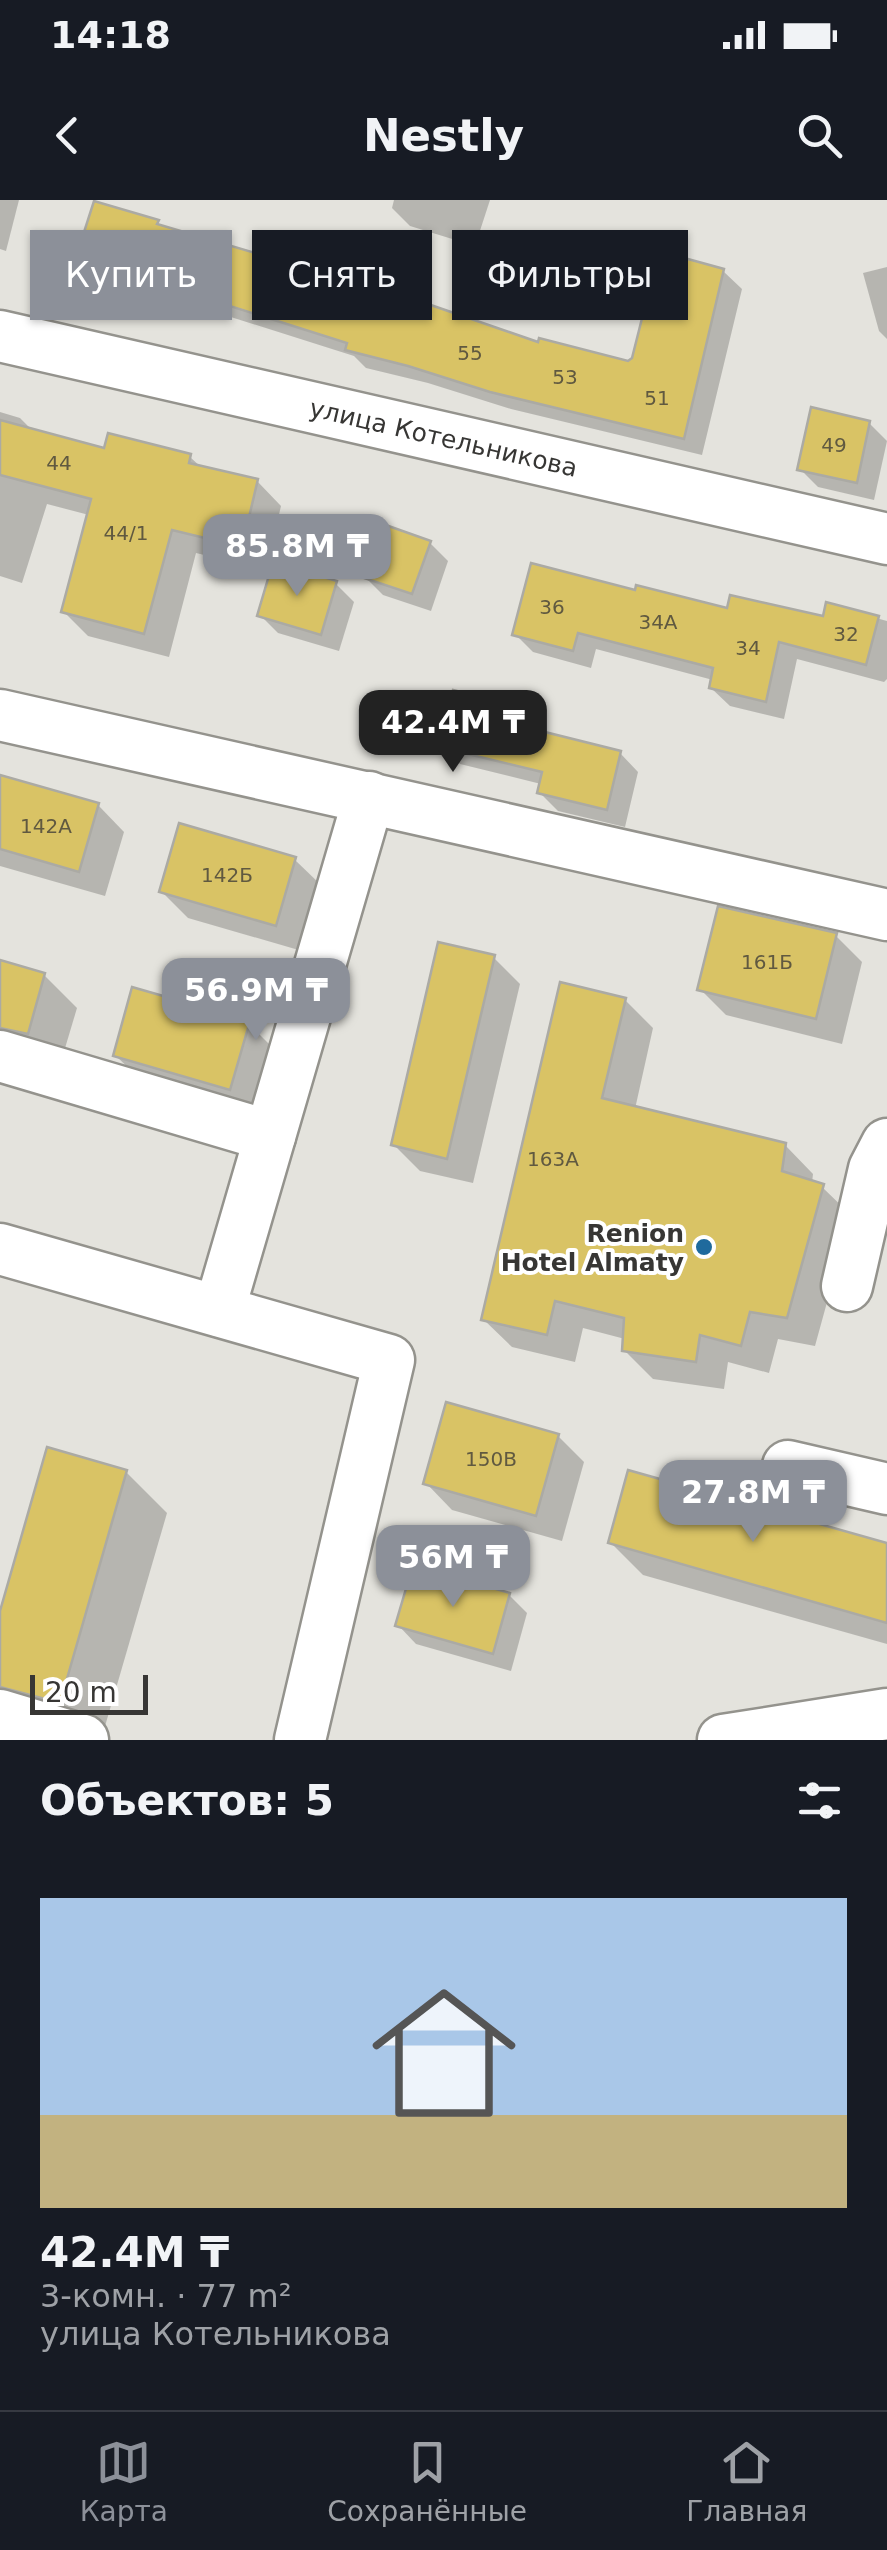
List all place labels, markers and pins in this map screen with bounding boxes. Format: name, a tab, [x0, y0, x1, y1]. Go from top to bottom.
pin: 85.8M ₸	[205, 514, 389, 599]
pin: 42.4M ₸	[361, 690, 545, 775]
pin: 56.9M ₸	[164, 958, 348, 1043]
place label: Renion Hotel Almaty	[501, 1219, 684, 1277]
marker: Renion Hotel Almaty	[693, 1236, 715, 1258]
pin: 27.8M ₸	[661, 1460, 845, 1545]
pin: 56M ₸	[383, 1525, 523, 1610]

